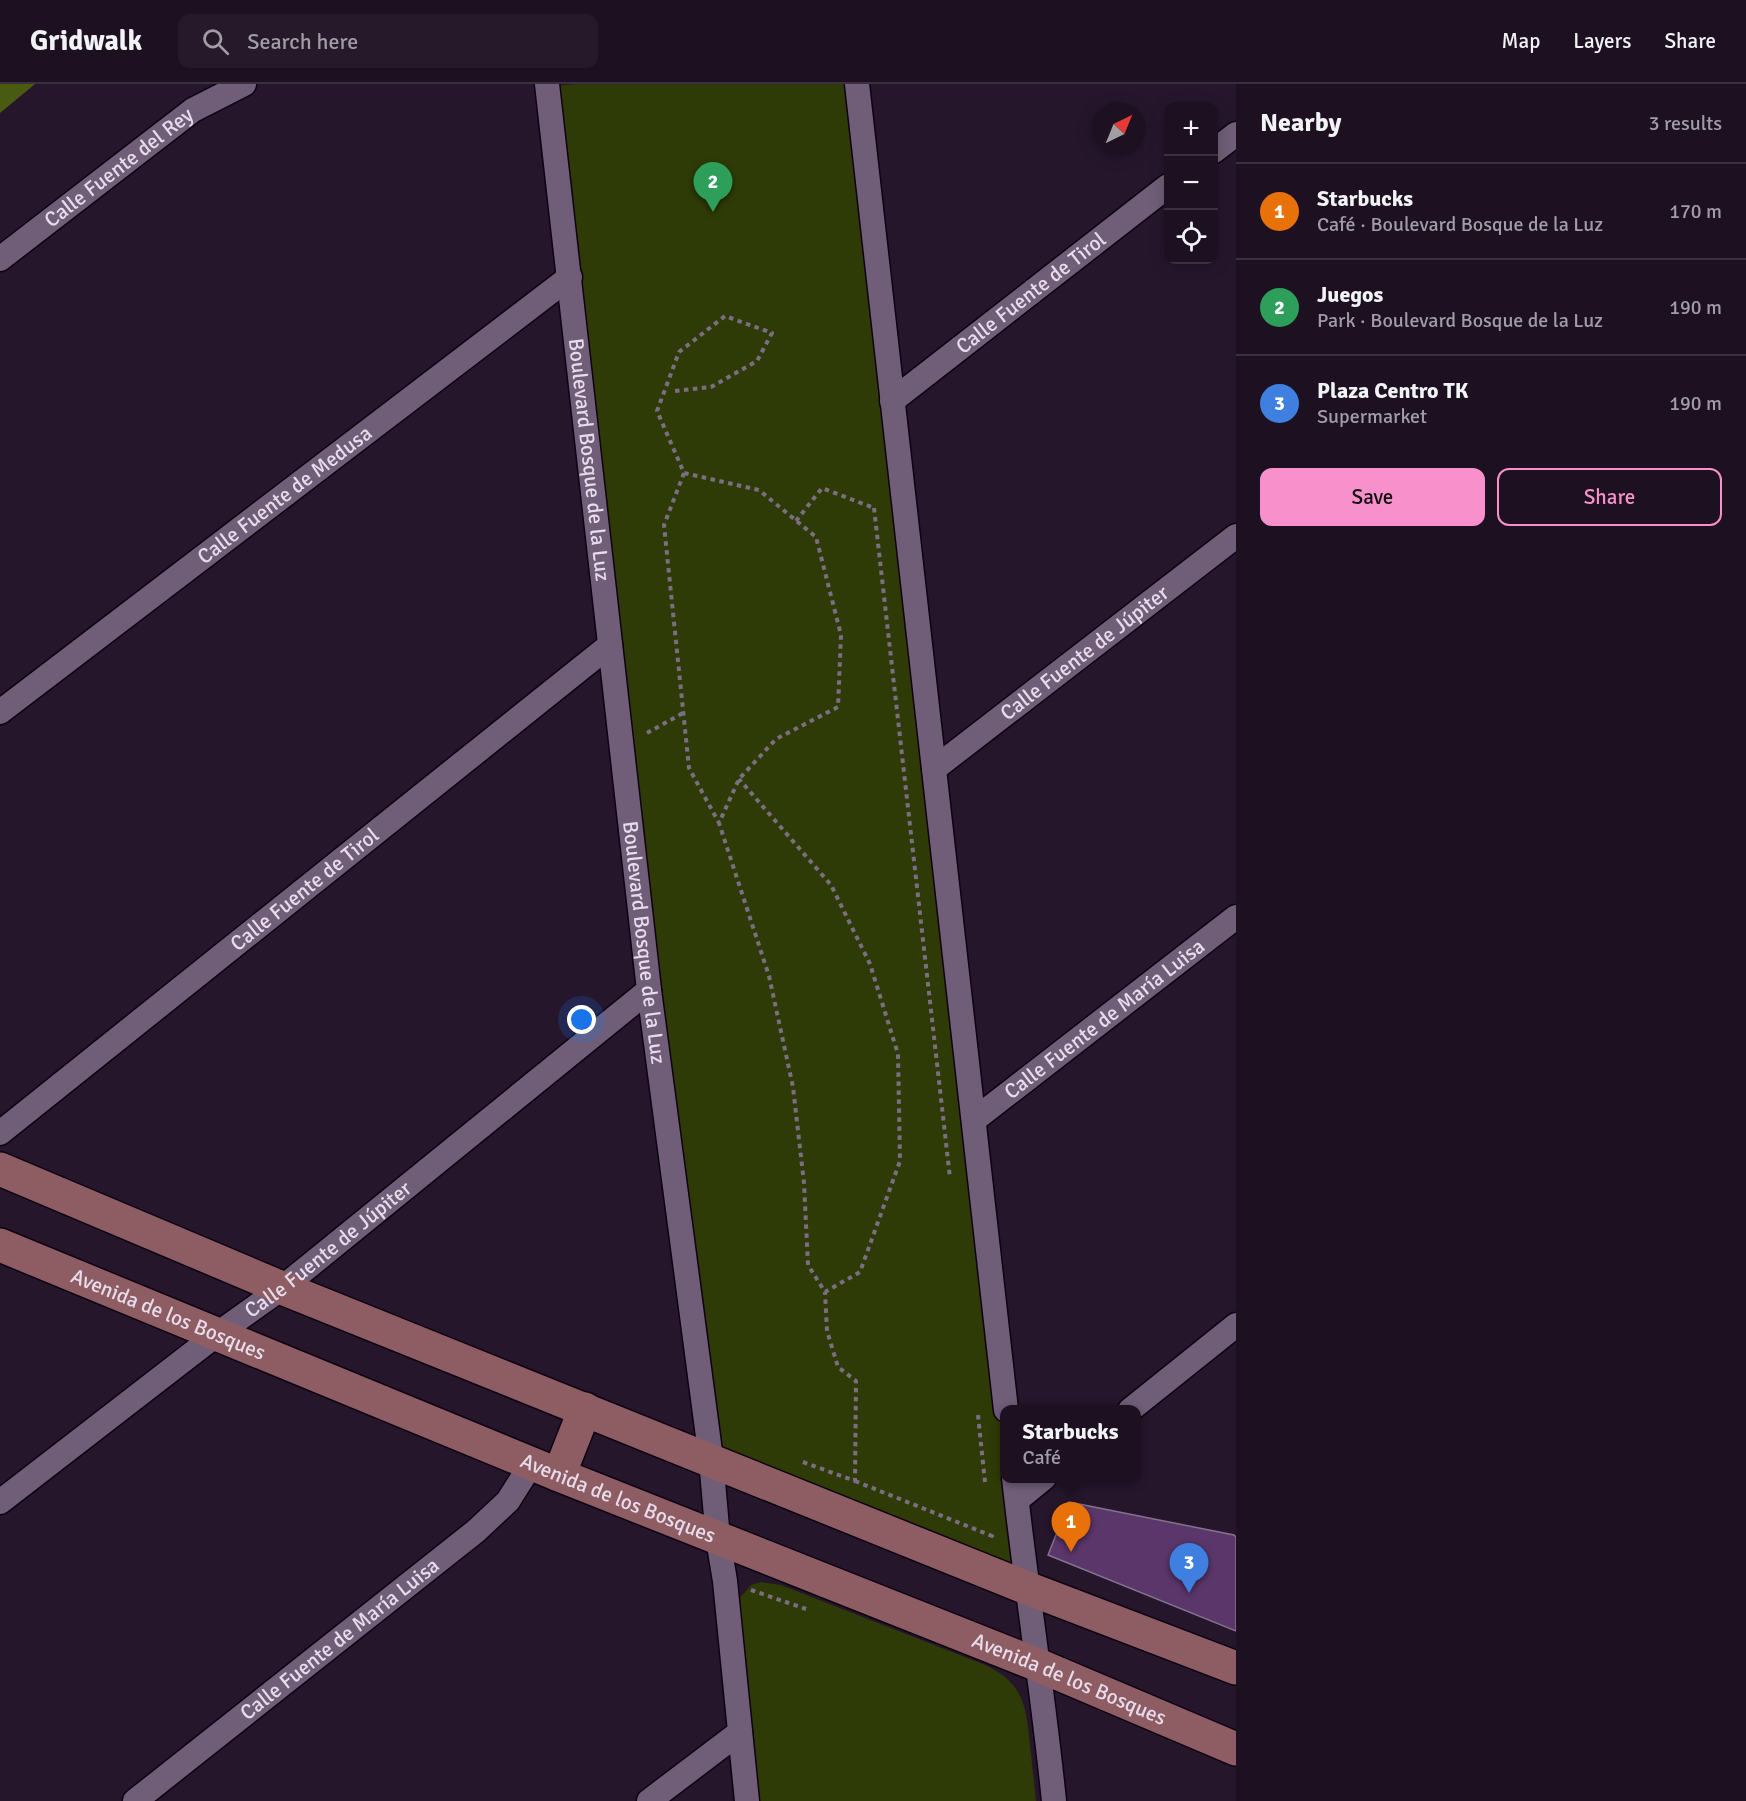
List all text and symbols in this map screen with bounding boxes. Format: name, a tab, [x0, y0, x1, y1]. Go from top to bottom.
search box	[178, 14, 598, 68]
text: Gridwalk	[30, 24, 142, 58]
icon: search	[199, 25, 232, 58]
text: Search here	[247, 28, 358, 55]
text: Map	[1502, 28, 1540, 54]
text: Layers	[1573, 28, 1631, 54]
text: Share	[1664, 28, 1716, 54]
street label: Calle Fuente del Rey	[39, 102, 199, 233]
north arrow	[1092, 102, 1146, 156]
map controls	[1164, 102, 1218, 264]
button: +	[1164, 102, 1218, 156]
text: Nearby	[1260, 107, 1341, 139]
text: 3 results	[1649, 111, 1722, 136]
button: −	[1164, 156, 1218, 210]
pin: 2	[694, 162, 732, 212]
text: Starbucks	[1317, 185, 1413, 212]
text: 1	[1274, 199, 1285, 224]
text: 170 m	[1669, 199, 1722, 224]
button: locate	[1164, 210, 1218, 264]
text: Café · Boulevard Bosque de la Luz	[1317, 212, 1603, 237]
street label: Calle Fuente de Tirol	[951, 226, 1111, 359]
text: Juegos	[1317, 281, 1383, 308]
text: 2	[1274, 295, 1285, 320]
text: 190 m	[1669, 295, 1722, 320]
text: Park · Boulevard Bosque de la Luz	[1317, 308, 1603, 333]
street label: Boulevard Bosque de la Luz	[563, 337, 616, 583]
text: Plaza Centro TK	[1317, 377, 1468, 404]
text: 3	[1274, 391, 1285, 416]
text: 190 m	[1669, 391, 1722, 416]
text: Supermarket	[1317, 404, 1427, 429]
street label: Calle Fuente de Medusa	[192, 420, 377, 570]
button: Save	[1260, 468, 1485, 526]
button: Share	[1497, 468, 1722, 526]
street label: Calle Fuente de Júpiter	[995, 580, 1174, 726]
street label: Boulevard Bosque de la Luz	[617, 820, 672, 1066]
street label: Calle Fuente de Tirol	[225, 822, 384, 957]
street label: Calle Fuente de María Luisa	[999, 933, 1210, 1105]
your location	[567, 1005, 596, 1034]
street label: Calle Fuente de Júpiter	[239, 1175, 417, 1323]
street label: Avenida de los Bosques	[67, 1263, 269, 1366]
popup	[1000, 1405, 1141, 1483]
text: Starbucks	[1023, 1418, 1119, 1445]
text: Café	[1023, 1445, 1061, 1470]
street label: Avenida de los Bosques	[517, 1448, 720, 1549]
pin: 1	[1052, 1502, 1090, 1552]
pin: 3	[1170, 1544, 1208, 1593]
street label: Calle Fuente de María Luisa	[235, 1552, 444, 1726]
street label: Avenida de los Bosques	[968, 1627, 1170, 1731]

